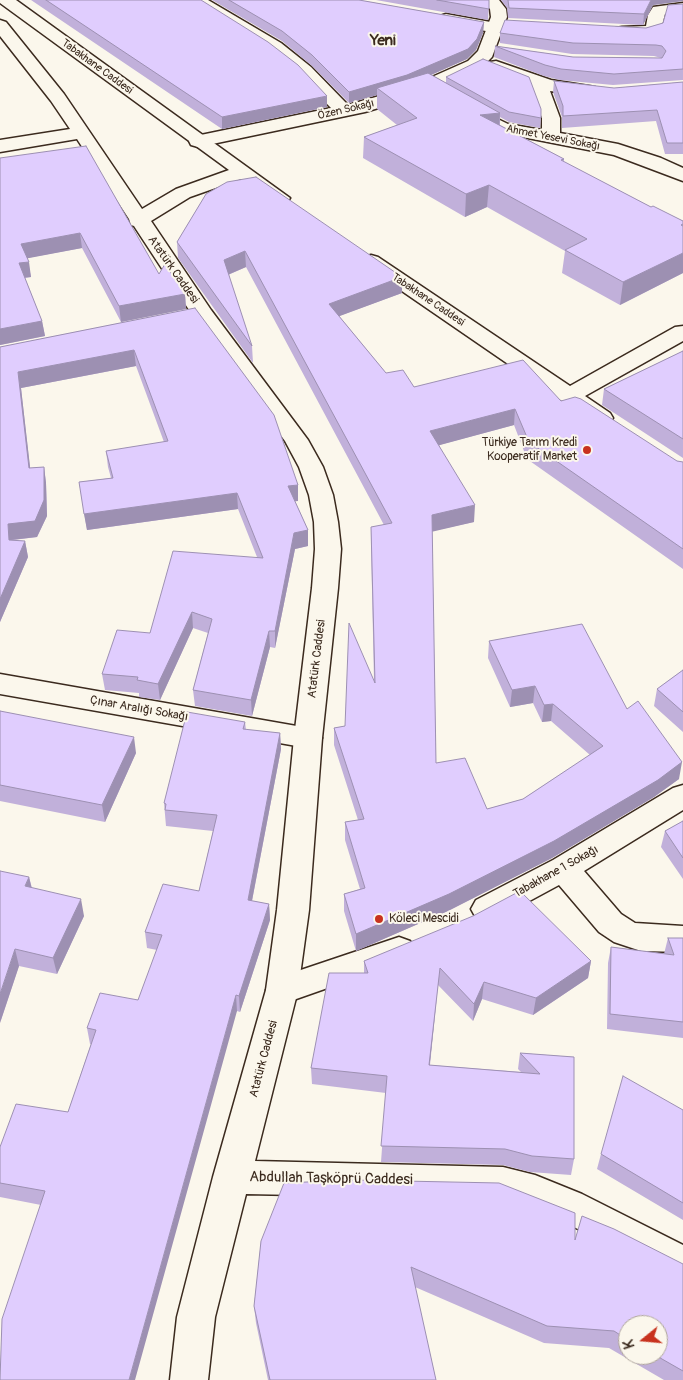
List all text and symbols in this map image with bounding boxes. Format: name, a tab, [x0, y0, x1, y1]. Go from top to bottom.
district label: Yeni	[370, 32, 396, 50]
street label: Tabakhane Caddesi	[59, 37, 135, 97]
street label: Özen Sokağı	[316, 97, 376, 123]
street label: Ahmet Yesevi Sokağı	[505, 122, 601, 154]
street label: Atatürk Caddesi	[144, 233, 202, 307]
street label: Tabakhane Caddesi	[389, 271, 467, 329]
place label: Türkiye Tarım Kredi Kooperatif Market	[482, 436, 577, 464]
marker: Türkiye Tarım Kredi Kooperatif Market	[581, 444, 593, 456]
street label: Atatürk Caddesi	[305, 619, 329, 699]
street label: Çınar Aralığı Sokağı	[89, 693, 189, 725]
street label: Tabakhane 1 Sokağı	[511, 843, 601, 901]
place label: Köleci Mescidi	[389, 912, 459, 926]
marker: Köleci Mescidi	[373, 913, 385, 925]
street label: Atatürk Caddesi	[247, 1019, 281, 1099]
street label: Abdullah Taşköprü Caddesi	[249, 1169, 413, 1189]
north arrow	[618, 1315, 668, 1365]
text: K	[620, 1338, 639, 1351]

